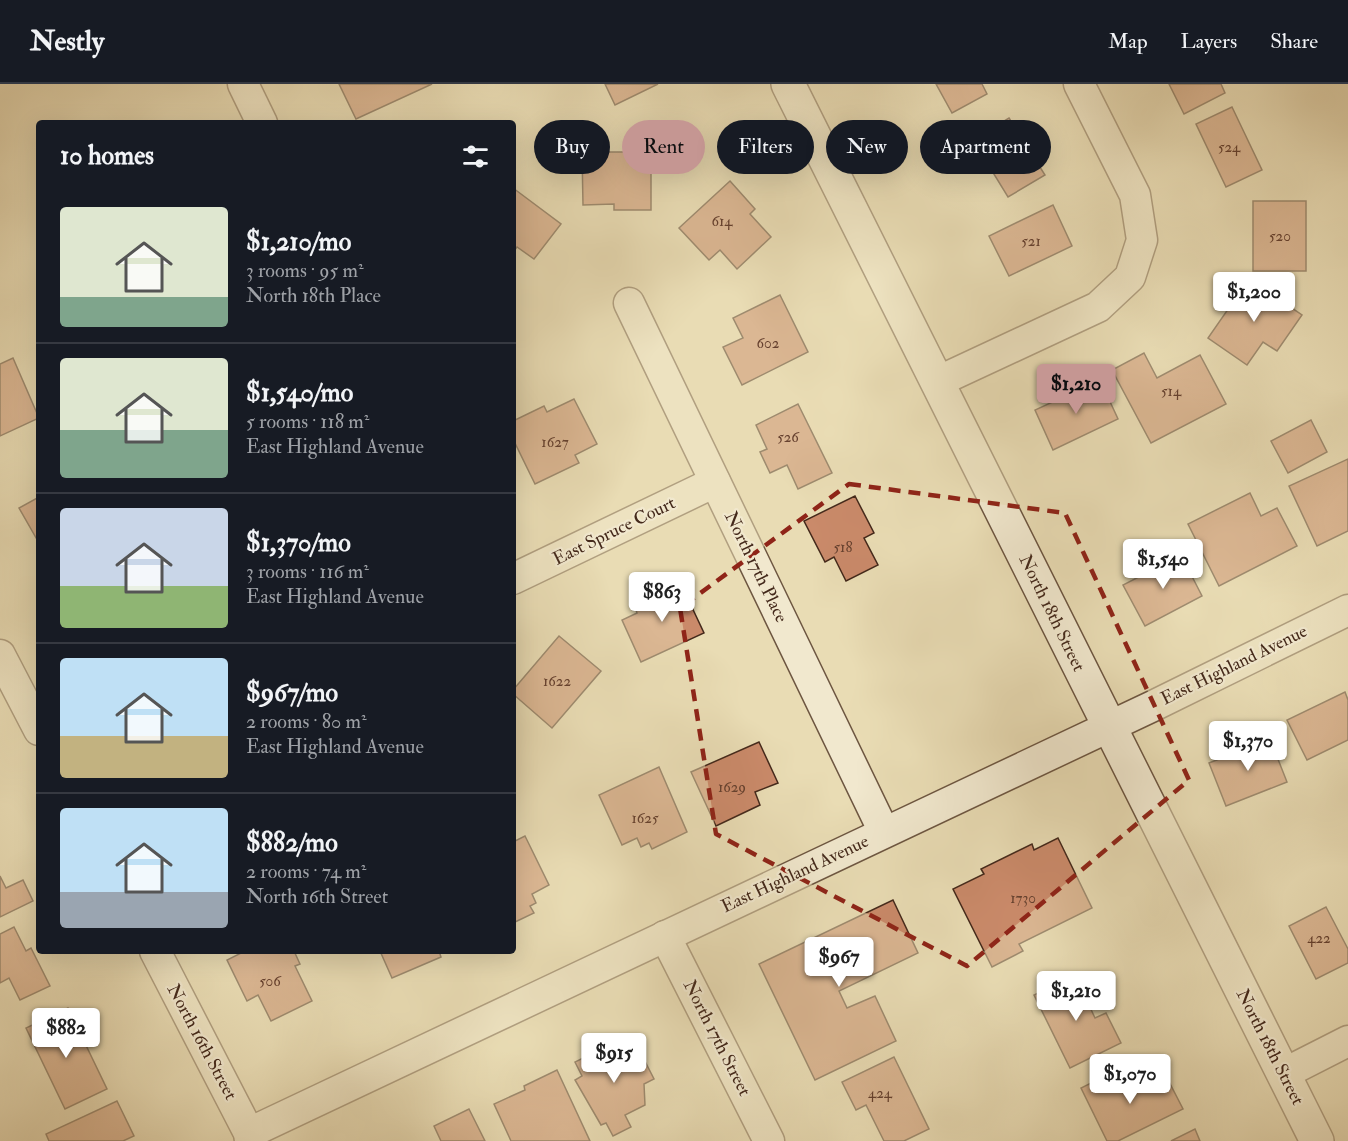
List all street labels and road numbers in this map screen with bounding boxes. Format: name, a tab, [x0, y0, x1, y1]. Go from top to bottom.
street label: East Spruce Court	[549, 491, 679, 571]
street label: North 17th Place	[719, 507, 793, 627]
street label: North 18th Street	[1014, 551, 1090, 675]
street label: East Highland Avenue	[1157, 619, 1311, 710]
street label: East Highland Avenue	[718, 830, 873, 918]
street label: North 17th Street	[678, 976, 756, 1100]
street label: North 16th Street	[162, 980, 242, 1104]
street label: North 18th Street	[1231, 985, 1309, 1109]

